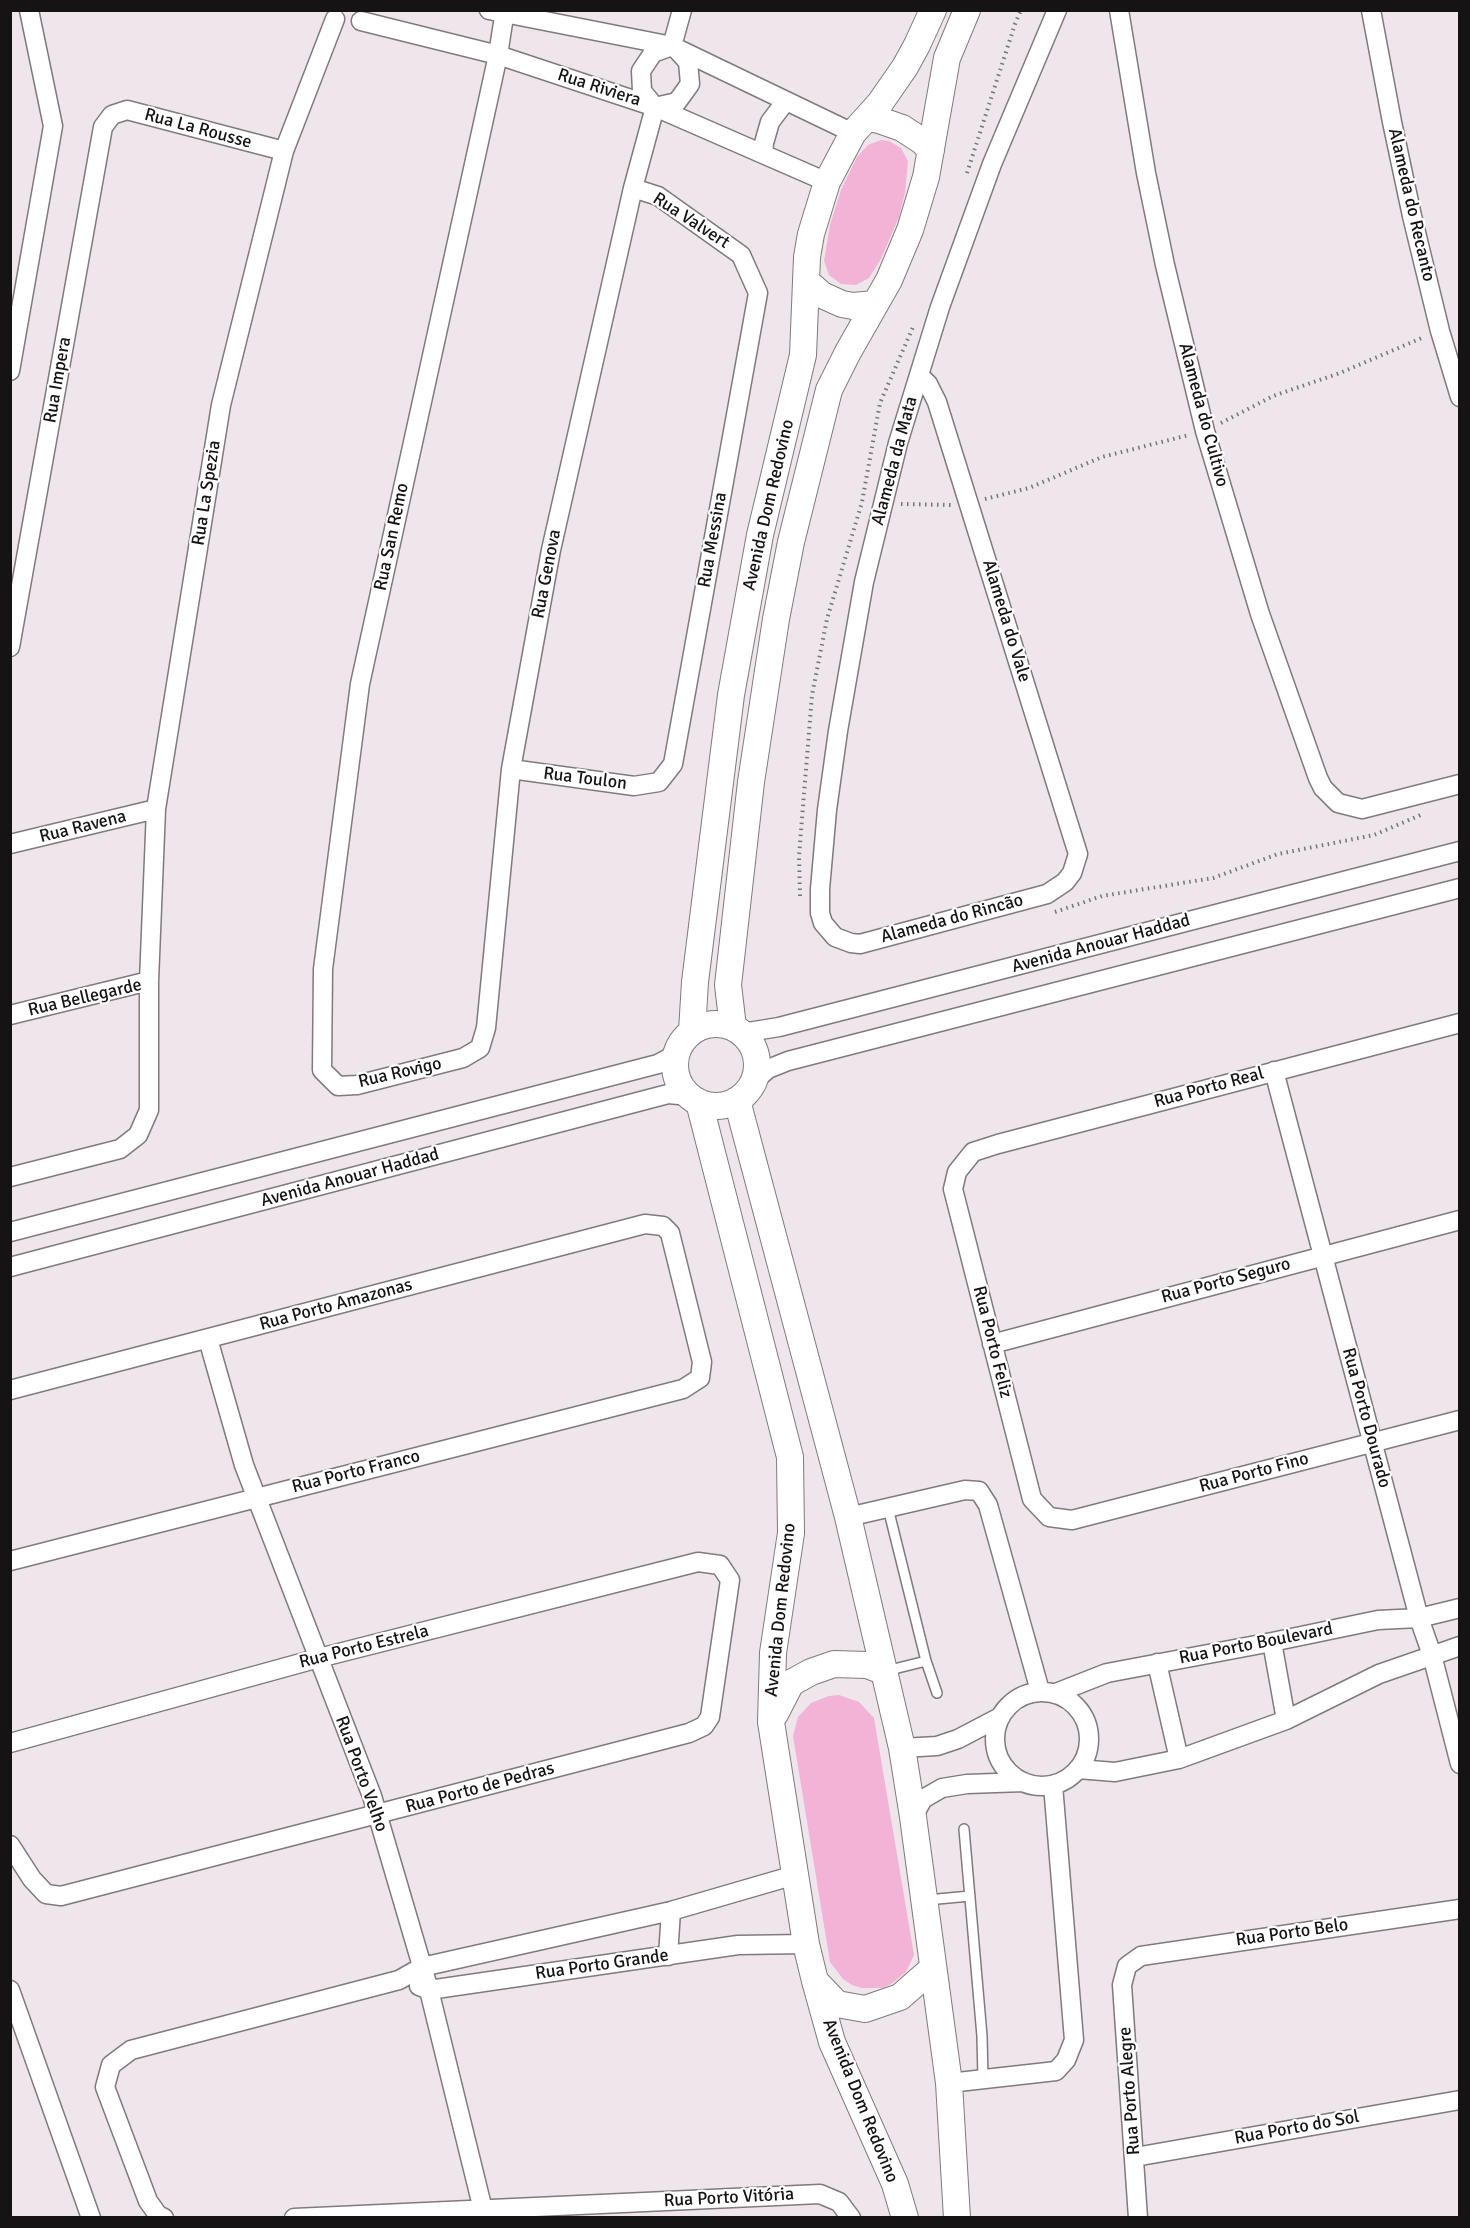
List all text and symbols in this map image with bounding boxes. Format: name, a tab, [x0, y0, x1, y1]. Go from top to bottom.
street label: Rua Riviera	[555, 64, 643, 112]
street label: Rua La Rousse	[142, 104, 254, 154]
street label: Alameda do Recanto	[1383, 126, 1439, 284]
street label: Rua Valvert	[648, 188, 734, 254]
street label: Rua Impera	[40, 335, 76, 425]
street label: Alameda do Cultivo	[1173, 341, 1233, 489]
street label: Alameda da Mata	[867, 394, 923, 528]
street label: Avenida Dom Redovino	[739, 417, 799, 593]
street label: Rua La Spezia	[188, 439, 226, 547]
street label: Rua San Remo	[370, 481, 414, 593]
street label: Rua Messina	[694, 491, 732, 589]
street label: Rua Genova	[528, 528, 566, 620]
street label: Alameda do Vale	[977, 557, 1035, 685]
street label: Rua Toulon	[542, 763, 628, 795]
street label: Rua Ravena	[37, 806, 129, 848]
street label: Alameda do Rincão	[878, 890, 1026, 948]
street label: Avenida Anouar Haddad	[1010, 910, 1192, 978]
street label: Rua Bellegarde	[26, 974, 144, 1022]
street label: Rua Rovigo	[356, 1053, 444, 1093]
street label: Rua Porto Real	[1152, 1063, 1266, 1113]
street label: Avenida Anouar Haddad	[259, 1144, 441, 1212]
street label: Rua Porto Seguro	[1159, 1253, 1293, 1309]
street label: Rua Porto Amazonas	[257, 1274, 415, 1336]
street label: Rua Porto Feliz	[968, 1284, 1016, 1400]
street label: Rua Porto Dourado	[1337, 1346, 1395, 1490]
street label: Rua Porto Franco	[290, 1446, 422, 1498]
street label: Rua Porto Fino	[1197, 1448, 1311, 1498]
street label: Avenida Dom Redovino	[761, 1522, 801, 1698]
street label: Rua Porto Boulevard	[1177, 1618, 1335, 1670]
street label: Rua Porto Estrela	[297, 1620, 431, 1674]
street label: Rua Porto Velho	[330, 1713, 392, 1835]
street label: Rua Porto de Pedras	[403, 1758, 557, 1818]
street label: Rua Porto Belo	[1234, 1914, 1350, 1952]
street label: Rua Porto Grande	[534, 1945, 670, 1985]
street label: Avenida Dom Redovino	[817, 2016, 903, 2186]
street label: Rua Porto Alegre	[1115, 2026, 1145, 2156]
street label: Rua Porto do Sol	[1233, 2106, 1361, 2150]
street label: Rua Porto Vitória	[663, 2184, 795, 2212]

